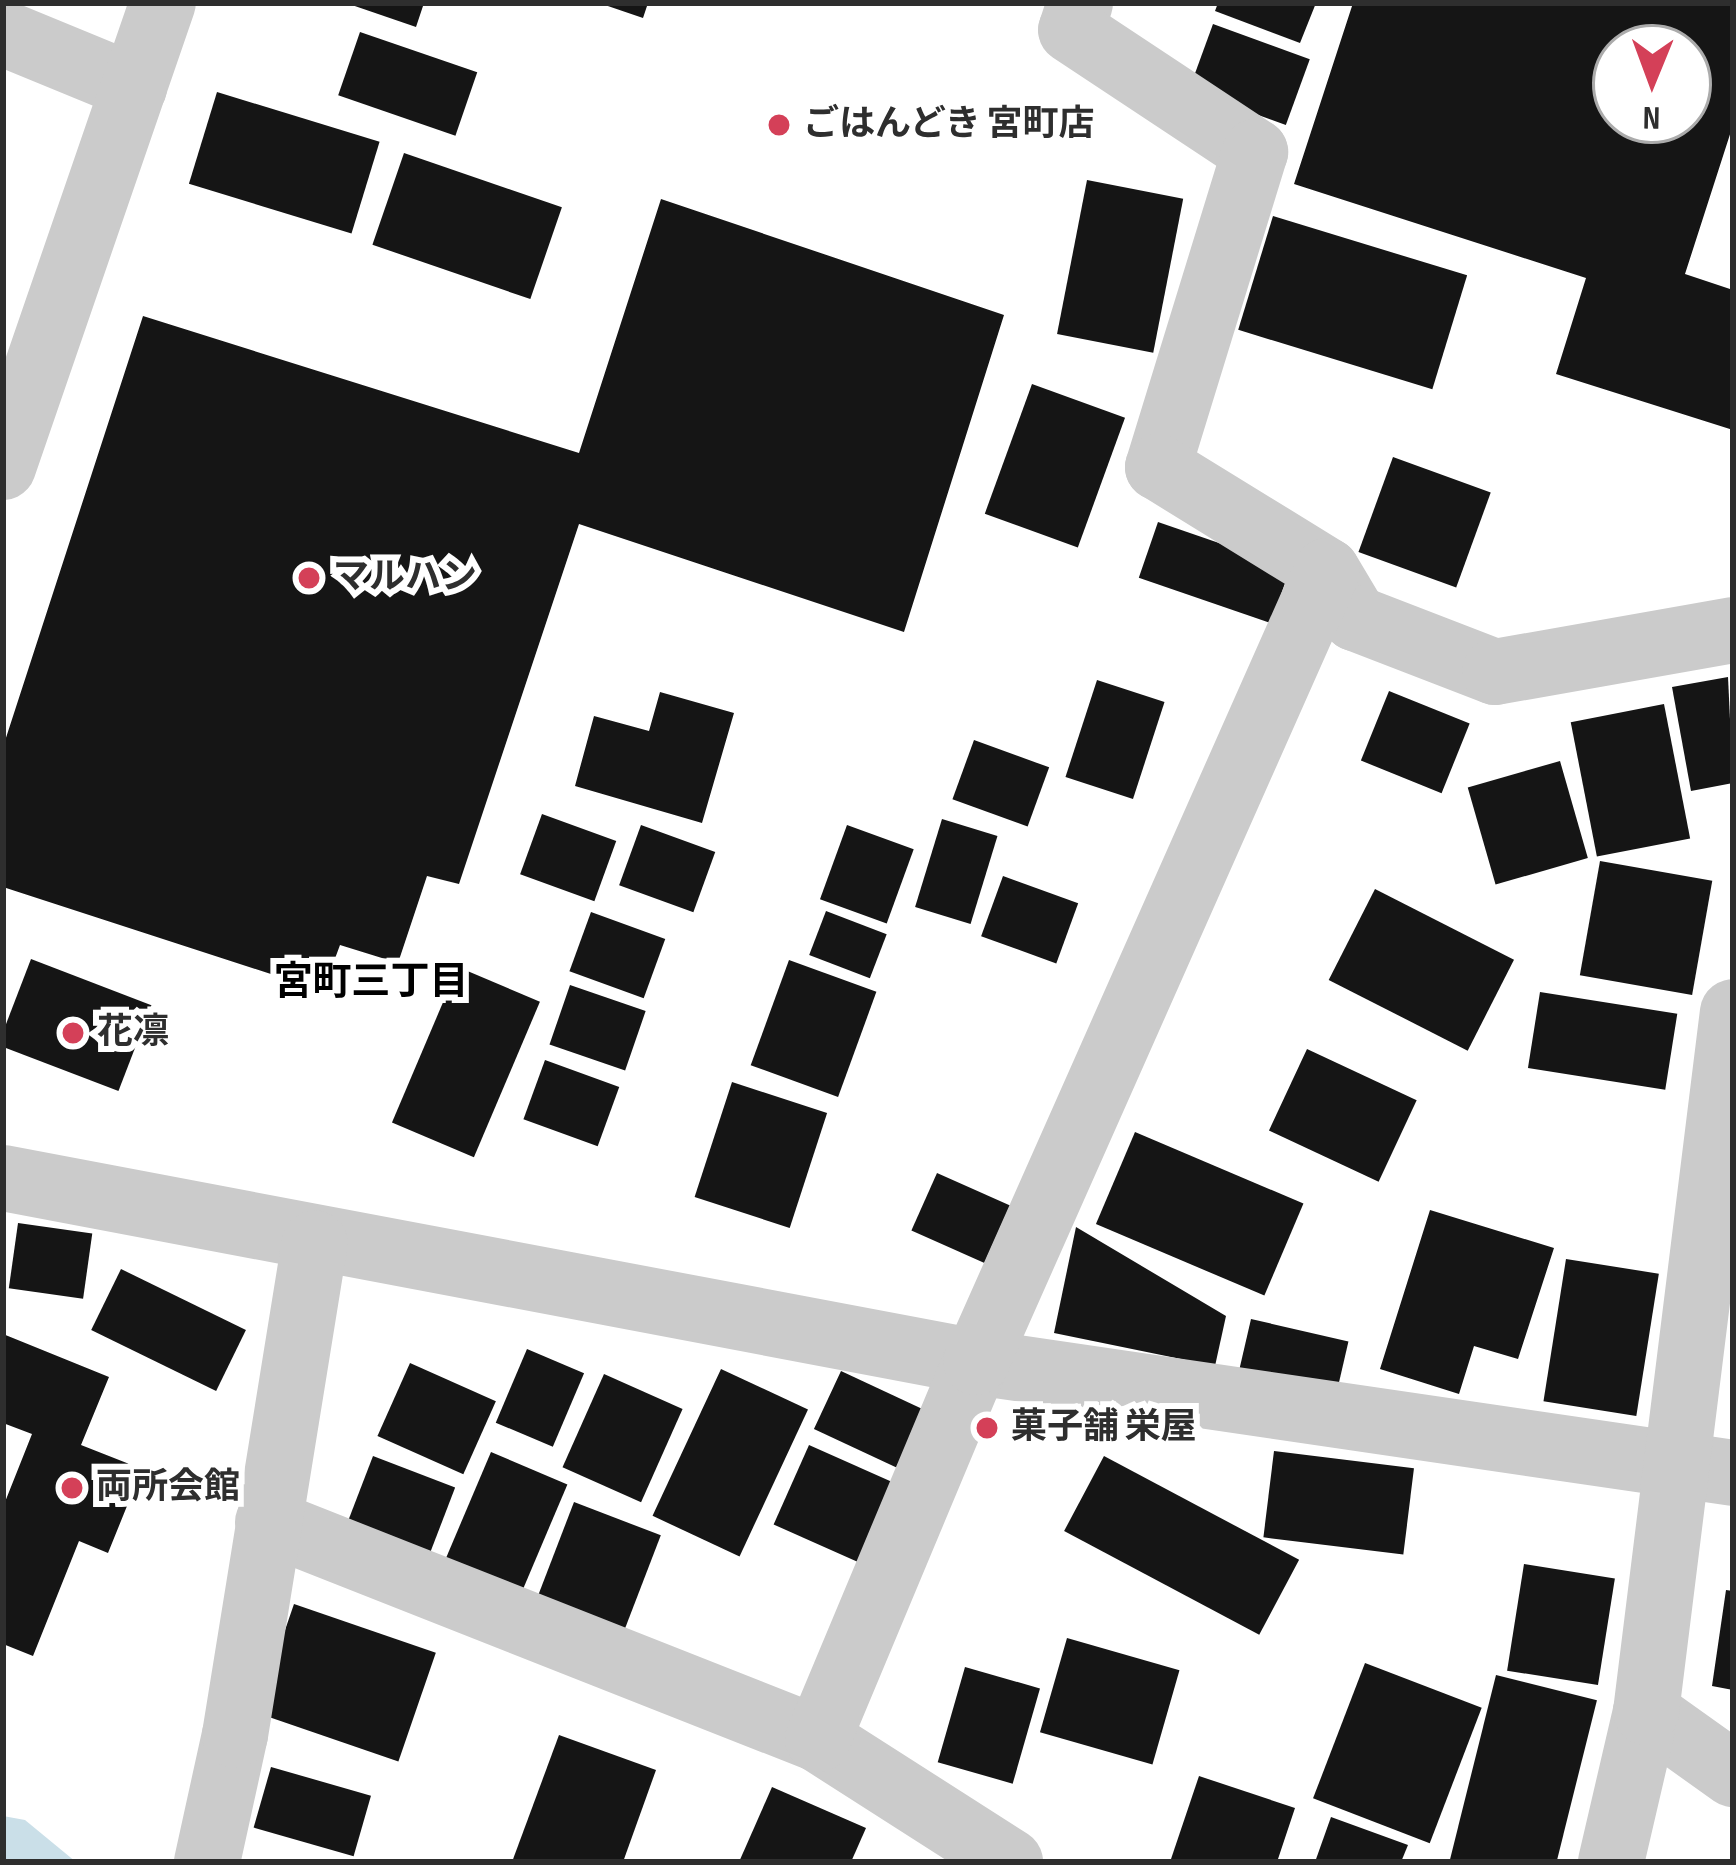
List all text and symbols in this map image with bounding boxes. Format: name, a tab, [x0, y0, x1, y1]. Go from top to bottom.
north arrow	[1592, 24, 1712, 144]
text: N	[1642, 97, 1661, 137]
place label: ごはんどき 宮町店	[803, 103, 1097, 147]
marker: ごはんどき 宮町店	[766, 112, 792, 138]
place label: マルハン	[333, 556, 477, 600]
marker: マルハン	[296, 565, 322, 591]
district label: 宮町三丁目	[274, 960, 468, 1006]
place label: 花凛	[97, 1011, 169, 1055]
marker: 花凛	[60, 1020, 86, 1046]
place label: 菓子舗 栄屋	[1011, 1406, 1197, 1450]
marker: 菓子舗 栄屋	[974, 1415, 1000, 1441]
place label: 両所会館	[96, 1466, 240, 1510]
marker: 両所会館	[59, 1475, 85, 1501]

